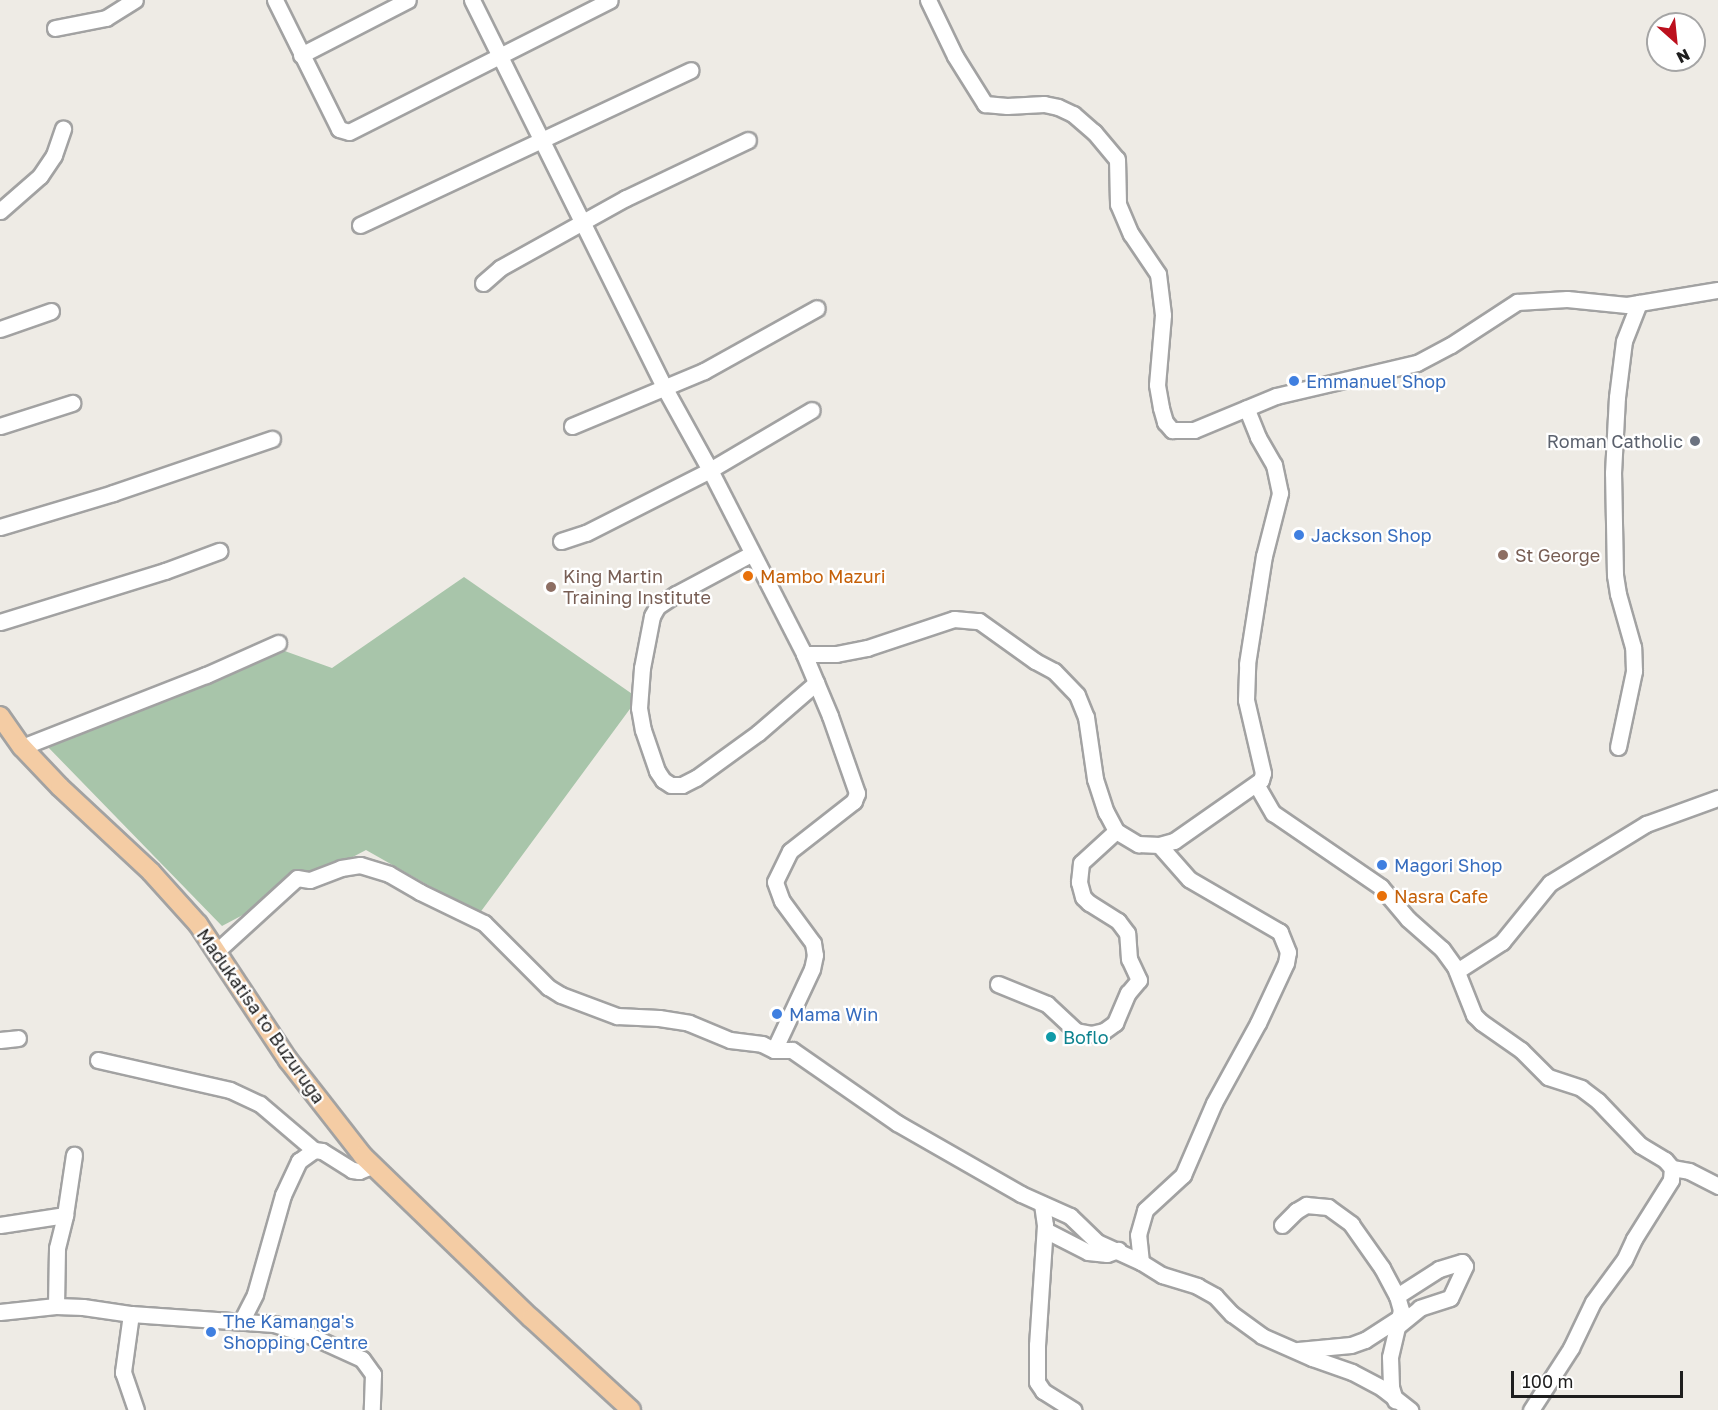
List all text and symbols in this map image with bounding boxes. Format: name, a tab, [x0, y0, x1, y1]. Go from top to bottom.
north arrow	[1646, 12, 1706, 72]
text: N	[1673, 45, 1693, 68]
place label: Emmanuel Shop	[1306, 370, 1446, 392]
marker: Emmanuel Shop	[1287, 374, 1301, 388]
place label: Roman Catholic	[1547, 430, 1683, 452]
marker: Roman Catholic	[1688, 434, 1702, 448]
place label: Jackson Shop	[1311, 524, 1432, 546]
marker: Jackson Shop	[1292, 528, 1306, 542]
place label: St George	[1515, 544, 1600, 566]
marker: St George	[1496, 548, 1510, 562]
place label: Mambo Mazuri	[760, 565, 886, 587]
place label: King Martin Training Institute	[563, 566, 711, 608]
marker: Mambo Mazuri	[741, 569, 755, 583]
marker: King Martin Training Institute	[544, 580, 558, 594]
place label: Magori Shop	[1394, 854, 1502, 876]
marker: Magori Shop	[1375, 858, 1389, 872]
place label: Nasra Cafe	[1394, 885, 1488, 907]
marker: Nasra Cafe	[1375, 889, 1389, 903]
street label: Madukatisa to Buzuruga	[192, 924, 330, 1108]
place label: Mama Win	[789, 1003, 878, 1025]
marker: Mama Win	[770, 1007, 784, 1021]
place label: Boflo	[1063, 1026, 1109, 1048]
marker: Boflo	[1044, 1030, 1058, 1044]
place label: The Kamanga's Shopping Centre	[223, 1311, 368, 1354]
marker: The Kamanga's Shopping Centre	[204, 1325, 218, 1339]
scale bar	[1514, 1359, 1686, 1397]
text: 100 m	[1522, 1370, 1573, 1392]

